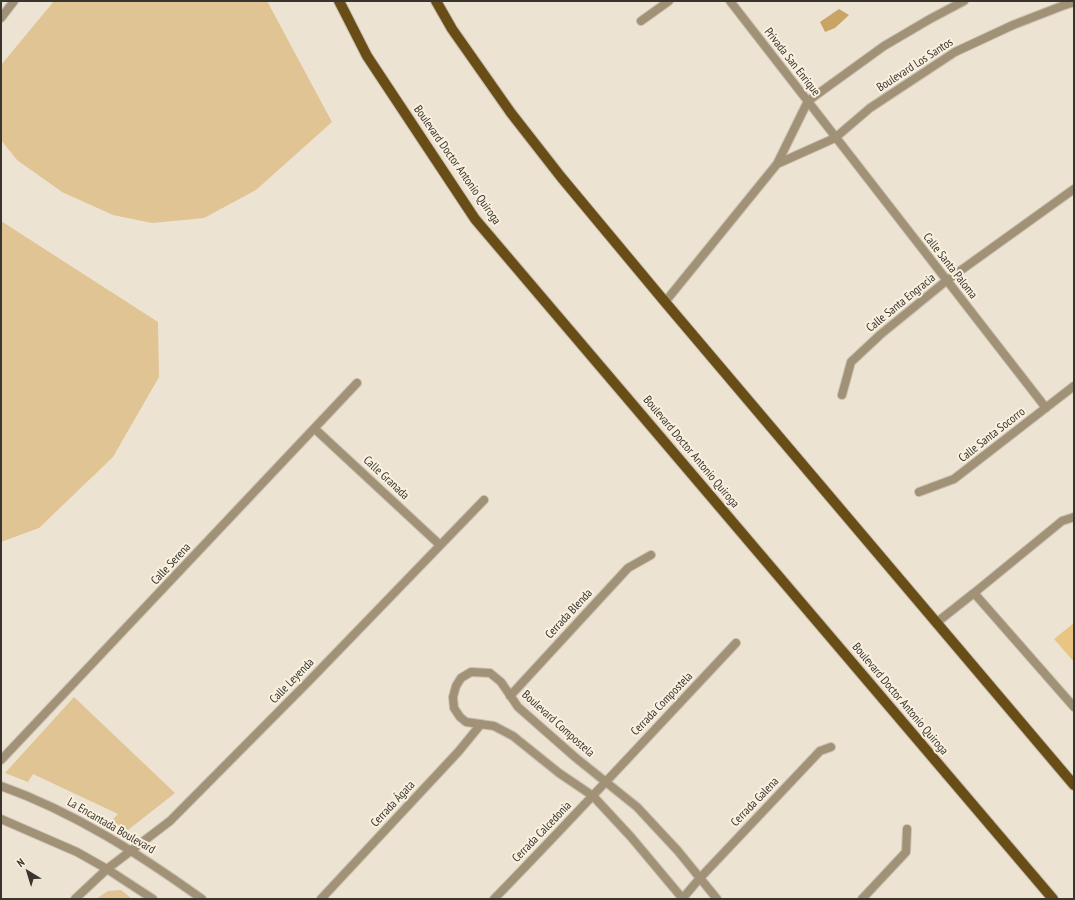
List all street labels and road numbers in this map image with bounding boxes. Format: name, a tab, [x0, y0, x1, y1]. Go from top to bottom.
street label: Privada San Enrique	[761, 25, 823, 99]
street label: Boulevard Los Santos	[874, 35, 956, 95]
street label: Boulevard Doctor Antonio Quiroga	[410, 103, 504, 227]
street label: Calle Santa Paloma	[920, 230, 980, 302]
street label: Calle Santa Engracia	[864, 271, 938, 335]
street label: Boulevard Doctor Antonio Quiroga	[640, 393, 742, 511]
street label: Calle Santa Socorro	[956, 405, 1028, 465]
street label: Calle Granada	[360, 453, 412, 503]
street label: Calle Serena	[148, 540, 194, 588]
street label: Cerrada Blenda	[542, 586, 596, 642]
street label: Boulevard Doctor Antonio Quiroga	[849, 640, 951, 758]
street label: Calle Leyenda	[267, 655, 317, 707]
street label: Cerrada Compostela	[628, 669, 696, 739]
street label: Boulevard Compostela	[519, 688, 597, 760]
street label: Cerrada Galena	[728, 774, 782, 830]
street label: Cerrada Ágata	[368, 778, 418, 830]
street label: La Encantada Boulevard	[64, 795, 158, 857]
street label: Cerrada Calcedonia	[509, 799, 575, 865]

